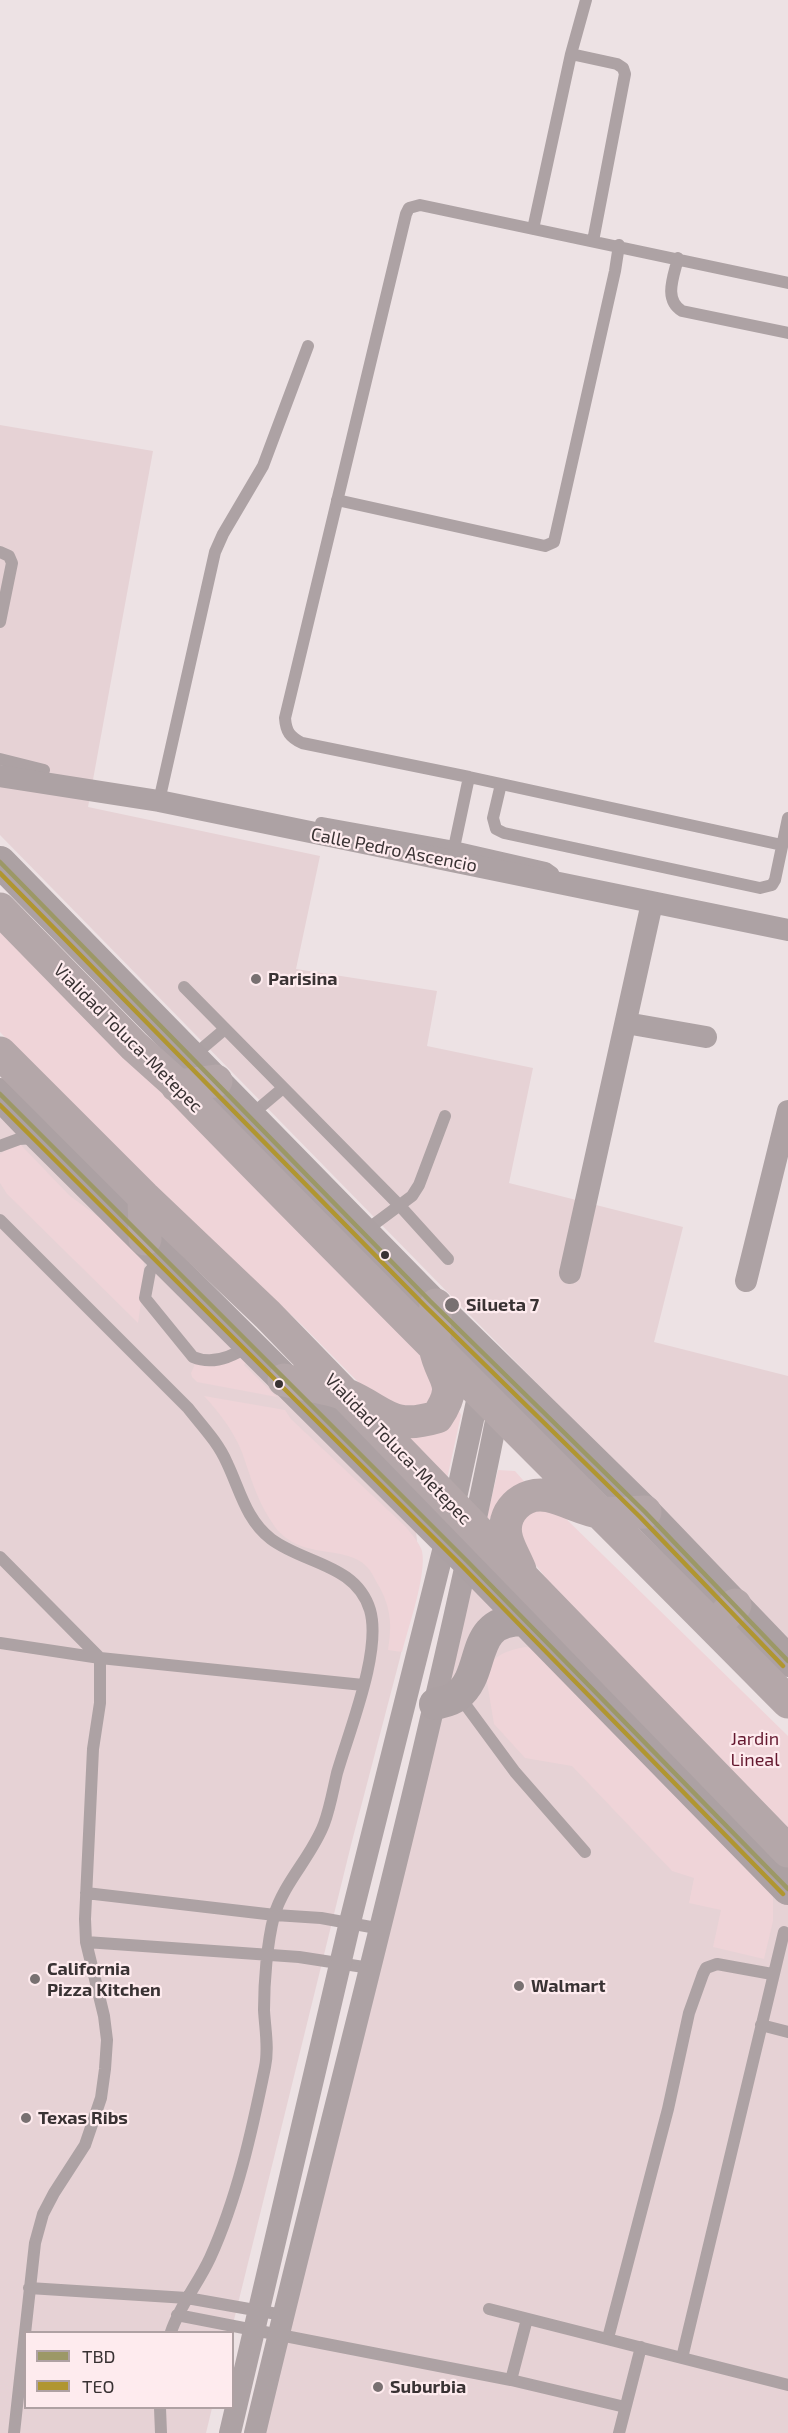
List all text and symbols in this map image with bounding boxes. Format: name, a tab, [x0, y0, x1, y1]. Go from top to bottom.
street label: Calle Pedro Ascencio	[309, 823, 479, 877]
street label: Vialidad Toluca-Metepec	[49, 959, 207, 1117]
place label: Parisina	[268, 968, 338, 990]
marker: Parisina	[249, 972, 263, 986]
unlabelled marker	[379, 1249, 391, 1261]
place label: Silueta 7	[466, 1294, 539, 1316]
marker: Silueta 7	[443, 1296, 461, 1314]
street label: Vialidad Toluca-Metepec	[320, 1369, 476, 1529]
unlabelled marker	[273, 1378, 285, 1390]
park label: Jardin Lineal	[730, 1728, 780, 1770]
place label: California Pizza Kitchen	[47, 1958, 161, 2000]
marker: California Pizza Kitchen	[28, 1972, 42, 1986]
place label: Walmart	[531, 1975, 606, 1997]
marker: Walmart	[512, 1979, 526, 1993]
place label: Texas Ribs	[38, 2107, 128, 2129]
marker: Texas Ribs	[19, 2111, 33, 2125]
legend	[24, 2331, 234, 2409]
text: TBD	[82, 2345, 116, 2367]
text: TEO	[82, 2375, 114, 2397]
place label: Suburbia	[390, 2376, 466, 2398]
marker: Suburbia	[371, 2380, 385, 2394]

